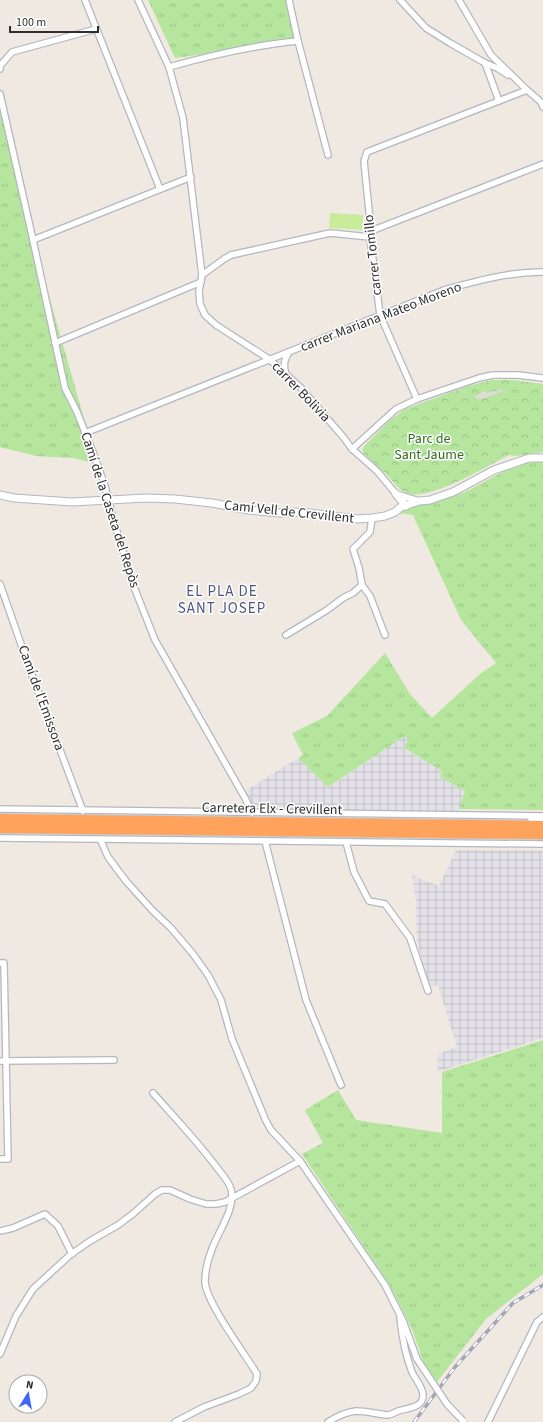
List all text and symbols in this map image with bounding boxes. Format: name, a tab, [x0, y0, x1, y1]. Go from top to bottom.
scale bar	[10, 8, 98, 34]
text: 100 m	[16, 14, 46, 31]
street label: carrer Tomillo	[359, 213, 387, 297]
street label: carrer Mariana Mateo Moreno	[298, 277, 464, 357]
street label: carrer Bolivia	[267, 357, 335, 427]
street label: Camí de la Caseta del Repòs	[75, 429, 145, 591]
park label: Parc de Sant Jaume	[394, 429, 464, 465]
street label: Camí Vell de Crevillent	[223, 495, 355, 529]
district label: EL PLA DE SANT JOSEP	[178, 581, 266, 619]
street label: Camí de l'Emissora	[13, 643, 69, 753]
street label: Carretera Elx - Crevillent	[202, 798, 343, 820]
north arrow	[8, 1374, 48, 1414]
text: N	[25, 1377, 35, 1393]

